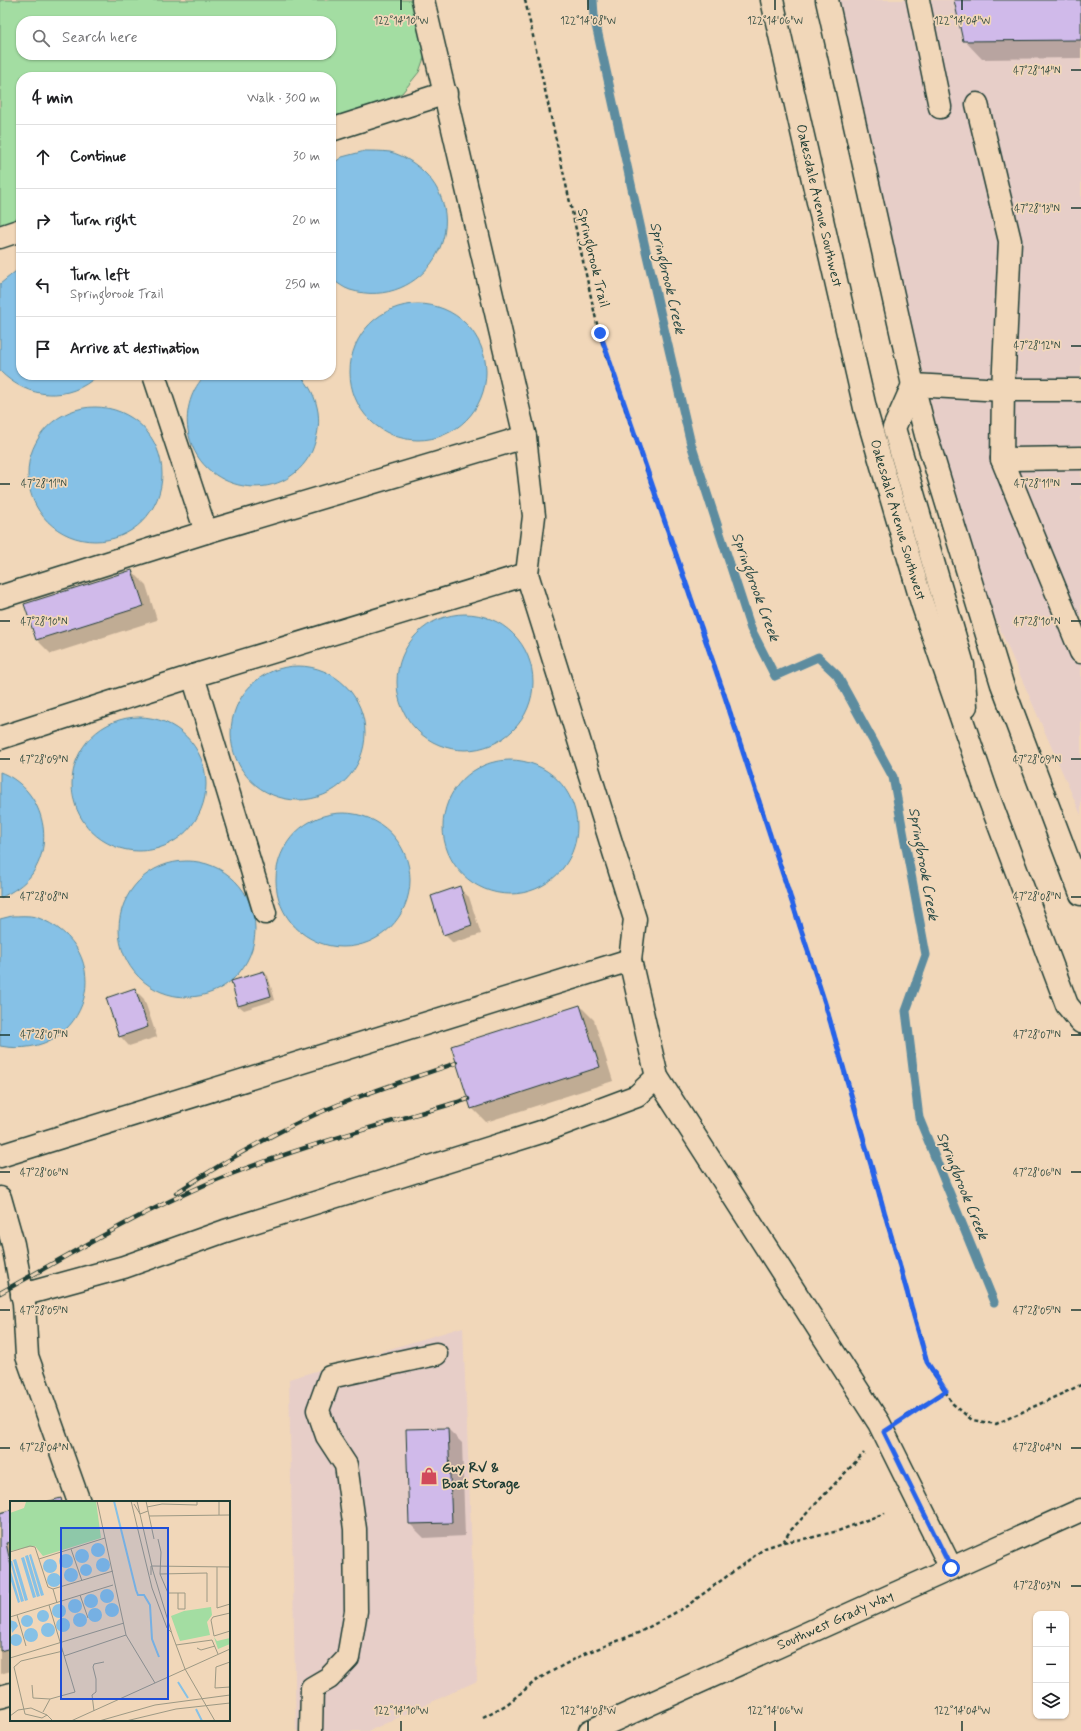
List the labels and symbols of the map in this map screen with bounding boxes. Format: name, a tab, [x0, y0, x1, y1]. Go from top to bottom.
text: 122°14'10"W	[374, 14, 428, 28]
text: 122°14'08"W	[560, 14, 616, 28]
text: 122°14'06"W	[747, 14, 803, 28]
text: 122°14'04"W	[934, 14, 990, 28]
text: 47°28'14"N	[1013, 64, 1061, 78]
street label: Oakesdale Avenue Southwest	[792, 122, 846, 289]
text: 47°28'13"N	[1014, 202, 1060, 216]
street label: Springbrook Trail	[571, 207, 613, 310]
water label: Springbrook Creek	[642, 220, 690, 338]
route end	[591, 324, 609, 342]
text: 47°28'12"N	[1014, 339, 1061, 353]
street label: Oakesdale Avenue Southwest	[866, 437, 930, 603]
text: 47°28'11"N	[21, 477, 67, 491]
text: 47°28'11"N	[1014, 477, 1060, 491]
water label: Springbrook Creek	[724, 530, 784, 646]
text: 47°28'10"N	[20, 615, 68, 629]
text: 47°28'10"N	[1013, 615, 1061, 629]
text: 47°28'09"N	[20, 753, 69, 767]
text: 47°28'09"N	[1013, 753, 1062, 767]
water label: Springbrook Creek	[901, 806, 943, 924]
text: 47°28'08"N	[20, 890, 68, 904]
text: 47°28'08"N	[1013, 890, 1061, 904]
text: 47°28'07"N	[20, 1028, 68, 1042]
text: 47°28'07"N	[1013, 1028, 1061, 1042]
water label: Springbrook Creek	[929, 1129, 993, 1245]
text: 47°28'06"N	[20, 1166, 68, 1180]
text: 47°28'06"N	[1013, 1166, 1061, 1180]
text: 47°28'05"N	[20, 1304, 68, 1318]
text: 47°28'05"N	[1013, 1304, 1061, 1318]
text: 47°28'04"N	[20, 1441, 69, 1455]
text: 47°28'04"N	[1013, 1441, 1062, 1455]
place label: Guy RV & Boat Storage	[442, 1459, 520, 1495]
shop icon: Guy RV & Boat Storage	[419, 1466, 439, 1486]
inset map	[10, 1501, 230, 1721]
route start	[942, 1559, 960, 1577]
text: 47°28'03"N	[1014, 1579, 1061, 1593]
street label: Southwest Grady Way	[774, 1587, 896, 1655]
text: 122°14'10"W	[374, 1704, 428, 1718]
text: 122°14'08"W	[560, 1704, 616, 1718]
text: 122°14'06"W	[747, 1704, 803, 1718]
text: 122°14'04"W	[934, 1704, 990, 1718]

